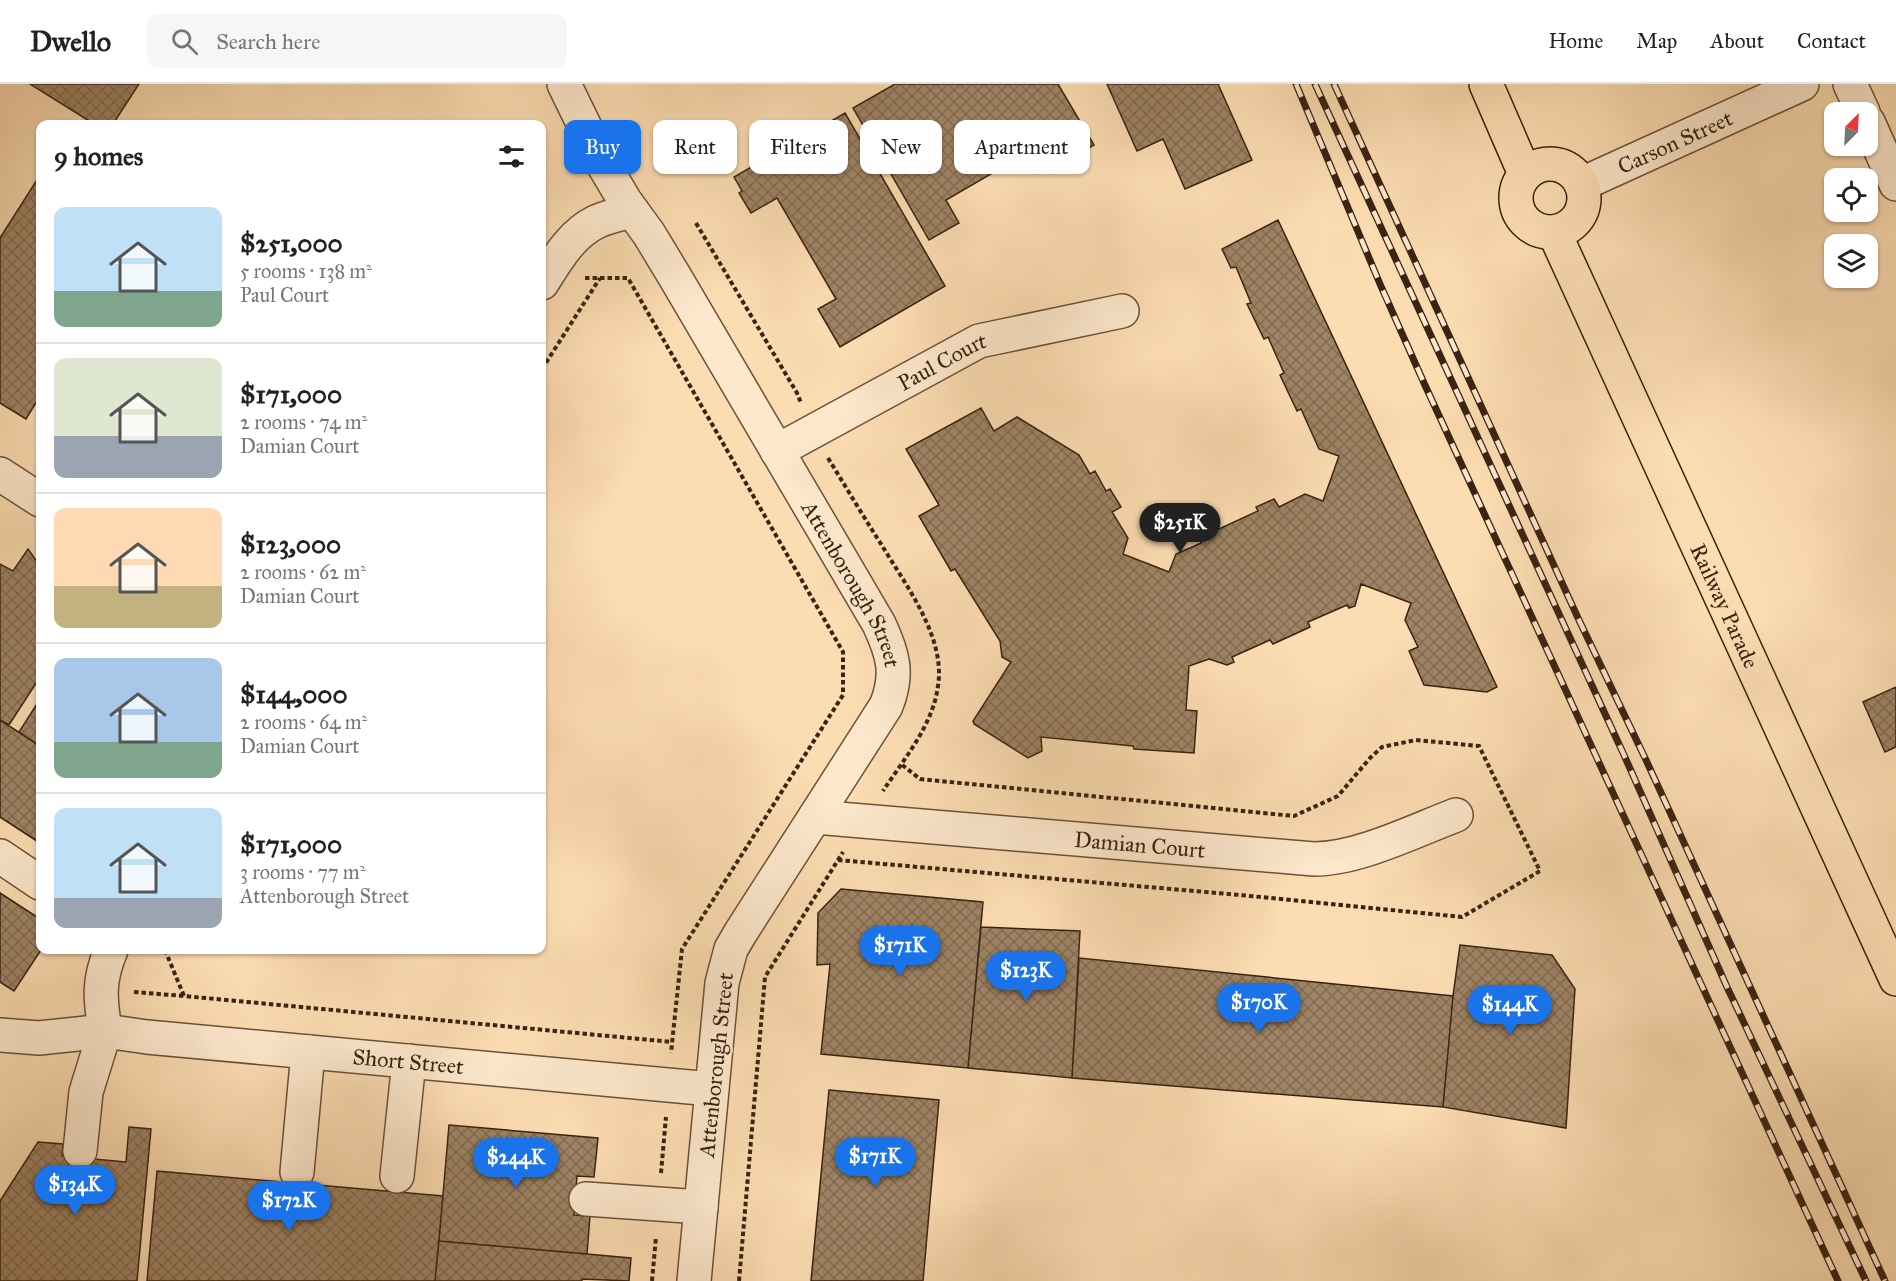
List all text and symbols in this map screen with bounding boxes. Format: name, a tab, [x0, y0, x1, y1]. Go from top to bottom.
search box	[147, 14, 567, 68]
text: Dwello	[30, 24, 111, 59]
icon: search	[168, 25, 201, 58]
text: Search here	[216, 28, 320, 55]
text: Home	[1548, 28, 1603, 54]
text: Map	[1636, 28, 1677, 54]
text: About	[1710, 28, 1764, 54]
text: Contact	[1797, 28, 1866, 54]
north arrow	[1824, 102, 1878, 156]
map controls	[1824, 102, 1878, 288]
street label: Carson Street	[1613, 104, 1737, 180]
chip: Buy	[564, 120, 641, 174]
chip: Rent	[653, 120, 737, 174]
chip: Filters	[749, 120, 848, 174]
chip: New	[860, 120, 942, 174]
chip: Apartment	[954, 120, 1090, 174]
text: 9 homes	[54, 140, 143, 172]
icon: filters	[495, 140, 528, 173]
button: locate	[1824, 168, 1878, 222]
text: $251,000	[240, 227, 343, 259]
icon: home	[102, 231, 174, 303]
button: layers	[1824, 234, 1878, 288]
text: 5 rooms · 138 m²	[240, 259, 372, 283]
text: Paul Court	[240, 283, 329, 307]
street label: Paul Court	[893, 326, 989, 396]
text: $171,000	[240, 378, 342, 410]
icon: home	[102, 382, 174, 454]
text: 2 rooms · 74 m²	[240, 410, 367, 434]
text: Damian Court	[240, 434, 359, 458]
street label: Attenborough Street	[796, 495, 906, 669]
pin: $251K	[1138, 503, 1222, 554]
text: $251K	[1153, 510, 1207, 534]
text: $123,000	[240, 528, 341, 560]
icon: home	[102, 532, 174, 604]
street label: Railway Parade	[1685, 539, 1765, 672]
text: 2 rooms · 62 m²	[240, 560, 366, 584]
text: Damian Court	[240, 584, 359, 608]
text: $144,000	[240, 678, 348, 710]
icon: home	[102, 682, 174, 754]
text: 2 rooms · 64 m²	[240, 710, 367, 734]
text: Damian Court	[240, 734, 359, 758]
street label: Damian Court	[1073, 825, 1207, 863]
text: $171,000	[240, 828, 342, 860]
icon: home	[102, 832, 174, 904]
text: 3 rooms · 77 m²	[240, 860, 365, 884]
text: Attenborough Street	[240, 884, 409, 908]
pin: $171K	[858, 926, 942, 977]
text: $171K	[874, 933, 926, 957]
pin: $123K	[984, 951, 1068, 1002]
text: $123K	[1000, 958, 1052, 982]
street label: Attenborough Street	[693, 971, 739, 1160]
pin: $170K	[1217, 983, 1301, 1034]
pin: $144K	[1468, 985, 1552, 1036]
text: $170K	[1231, 990, 1287, 1014]
text: $144K	[1482, 992, 1538, 1016]
street label: Short Street	[352, 1043, 465, 1080]
pin: $171K	[833, 1137, 917, 1188]
pin: $244K	[474, 1138, 558, 1189]
text: $171K	[849, 1144, 901, 1168]
text: $244K	[487, 1145, 545, 1169]
pin: $134K	[33, 1165, 117, 1216]
text: $134K	[48, 1172, 102, 1196]
pin: $172K	[247, 1181, 331, 1232]
text: $172K	[262, 1188, 316, 1212]

